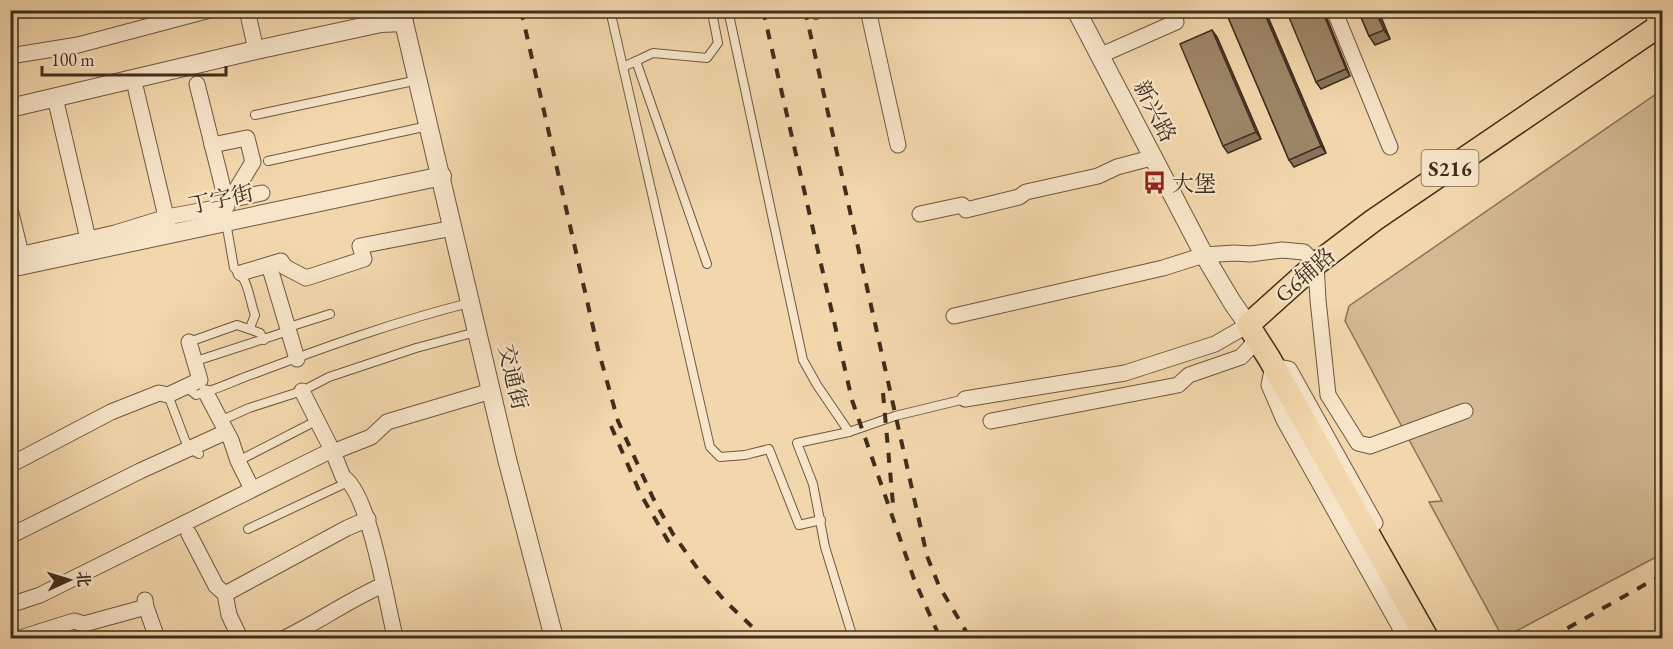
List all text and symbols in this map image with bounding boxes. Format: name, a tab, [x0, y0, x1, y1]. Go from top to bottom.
scale bar	[42, 39, 226, 77]
text: 100 m	[51, 48, 95, 71]
street label: 新兴路	[1127, 75, 1183, 147]
road number: S216	[1422, 150, 1478, 186]
place label: 大堡	[1172, 169, 1216, 198]
bus stop icon: 大堡	[1141, 170, 1167, 196]
street label: 丁字街	[186, 178, 256, 220]
street label: G6辅路	[1269, 241, 1341, 309]
street label: 交通街	[491, 342, 535, 412]
north arrow	[39, 550, 99, 610]
text: 北	[72, 570, 94, 588]

